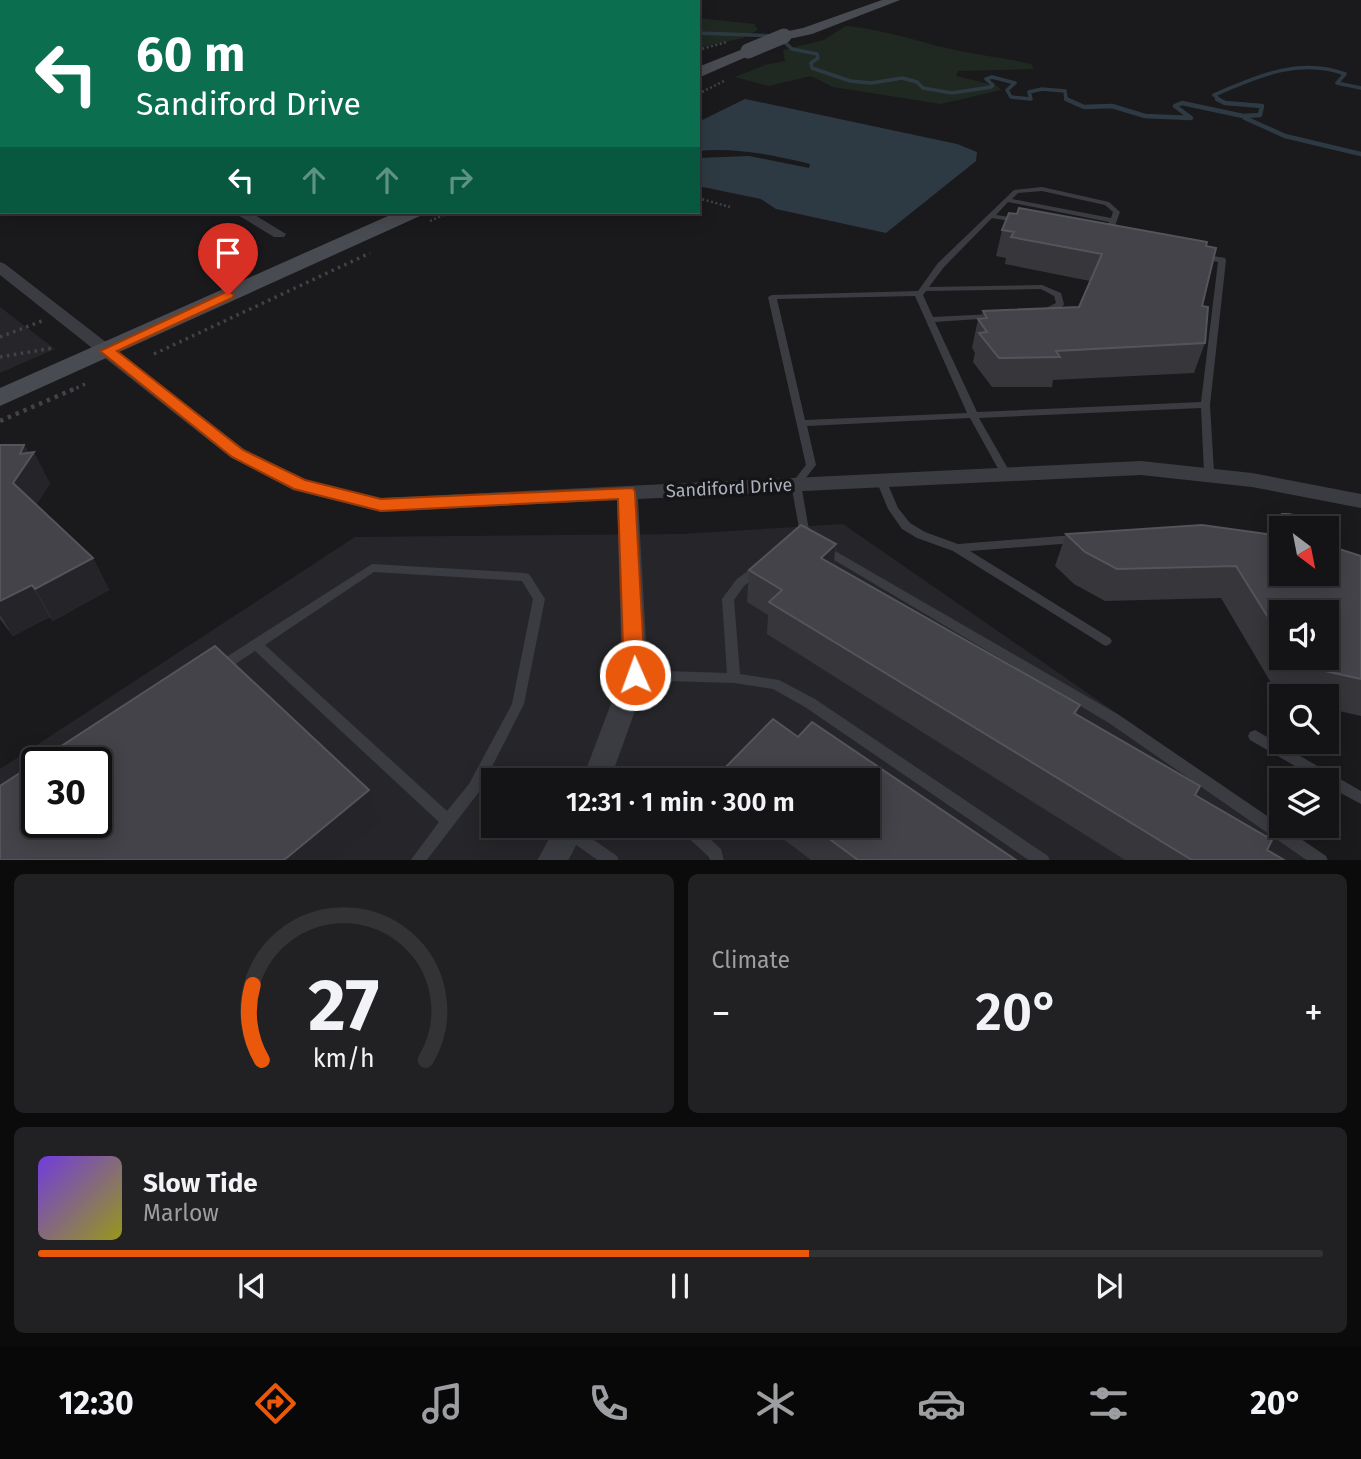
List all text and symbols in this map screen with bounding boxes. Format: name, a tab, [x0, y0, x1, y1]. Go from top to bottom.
text: 60 m	[136, 25, 245, 84]
icon: left	[21, 28, 112, 119]
text: Sandiford Drive	[136, 85, 361, 123]
icon: left	[222, 161, 260, 199]
icon: ahead	[295, 161, 333, 199]
icon: ahead	[368, 161, 406, 199]
icon: right	[441, 161, 479, 199]
pin	[198, 223, 258, 295]
icon: arrive	[209, 234, 247, 272]
street label: Sandiford Drive	[665, 474, 793, 502]
north arrow	[1269, 516, 1339, 586]
map controls	[1269, 516, 1339, 838]
button: sound	[1269, 600, 1339, 670]
position arrow	[598, 638, 672, 712]
button: search	[1269, 684, 1339, 754]
speed limit sign: 30	[21, 747, 112, 838]
button: layers	[1269, 768, 1339, 838]
text: 12:31 · 1 min · 300 m	[566, 787, 795, 818]
text: Climate	[712, 946, 790, 974]
text: 27	[308, 962, 379, 1049]
text: 20°	[975, 981, 1059, 1044]
text: −	[712, 990, 731, 1036]
text: +	[1304, 990, 1323, 1036]
text: km/h	[313, 1043, 375, 1073]
text: Slow Tide	[143, 1168, 258, 1199]
text: Marlow	[143, 1199, 219, 1227]
icon: previous	[233, 1267, 271, 1305]
icon: pause	[661, 1267, 699, 1305]
icon: next	[1090, 1267, 1128, 1305]
icon: directions	[251, 1379, 300, 1428]
icon: music	[418, 1379, 467, 1428]
icon: phone	[584, 1379, 633, 1428]
icon: climate	[751, 1379, 800, 1428]
icon: car	[917, 1379, 966, 1428]
icon: filters	[1084, 1379, 1133, 1428]
text: 12:30	[59, 1384, 134, 1422]
text: 20°	[1250, 1384, 1302, 1422]

